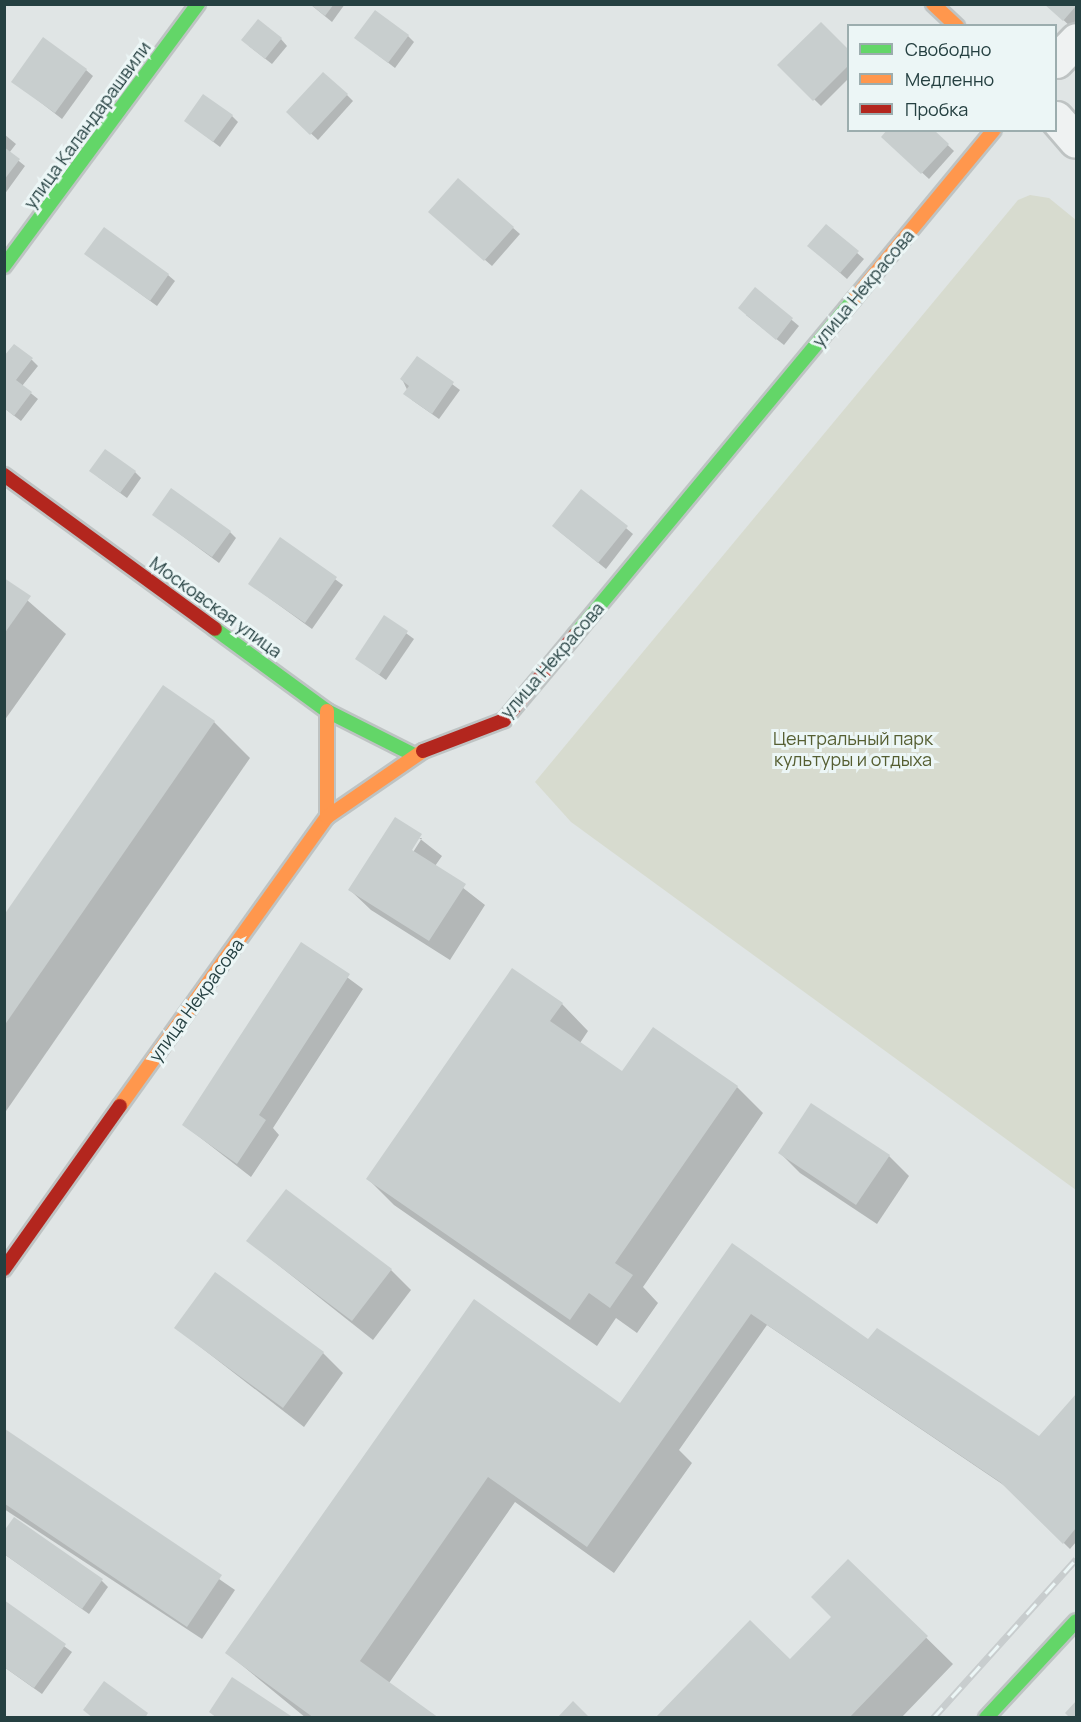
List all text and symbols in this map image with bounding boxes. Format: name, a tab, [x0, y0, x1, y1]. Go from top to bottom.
legend	[847, 24, 1057, 132]
street label: улица Каландарашвили	[19, 37, 155, 213]
text: Свободно	[905, 37, 991, 61]
text: Медленно	[905, 67, 994, 91]
text: Пробка	[905, 97, 968, 121]
street label: улица Некрасова	[808, 225, 918, 351]
street label: Московская улица	[146, 552, 286, 662]
street label: улица Некрасова	[496, 597, 608, 723]
park label: Центральный парк культуры и отдыха	[773, 728, 933, 771]
street label: улица Некрасова	[144, 934, 248, 1066]

